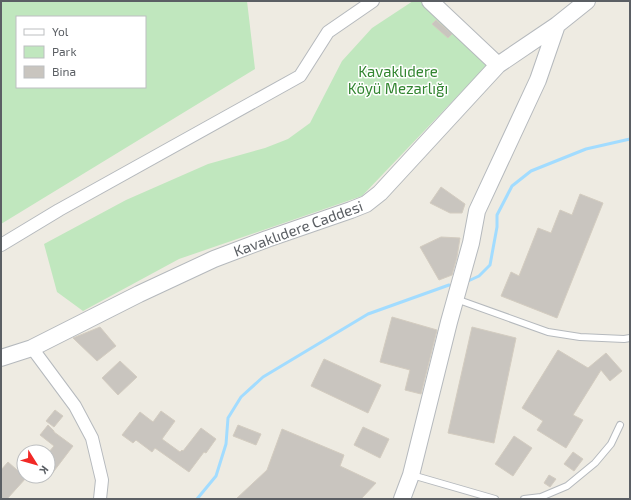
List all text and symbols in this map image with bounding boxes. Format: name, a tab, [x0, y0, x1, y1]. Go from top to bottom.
legend	[16, 16, 146, 88]
text: Yol	[52, 24, 69, 38]
text: Park	[52, 44, 77, 58]
park label: Kavaklıdere Köyü Mezarlığı	[348, 62, 448, 97]
text: Bina	[52, 64, 76, 78]
street label: Kavaklıdere Caddesi	[231, 196, 365, 260]
north arrow	[16, 444, 56, 484]
text: K	[37, 464, 52, 477]

